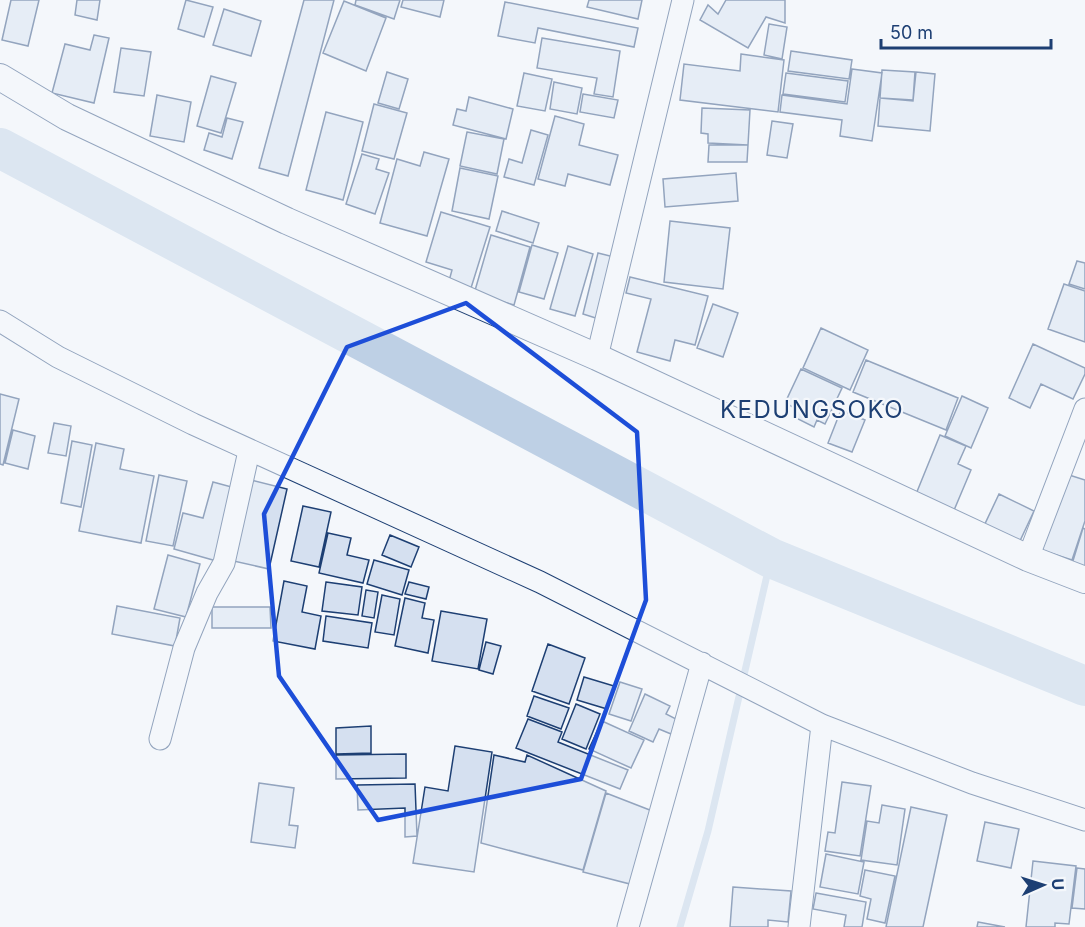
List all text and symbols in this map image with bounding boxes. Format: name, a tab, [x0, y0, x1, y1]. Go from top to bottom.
scale bar	[881, 12, 1050, 50]
text: 50 m	[890, 22, 933, 43]
district label: KEDUNGSOKO	[720, 395, 904, 424]
north arrow	[1013, 855, 1073, 915]
text: U	[1048, 878, 1068, 891]

